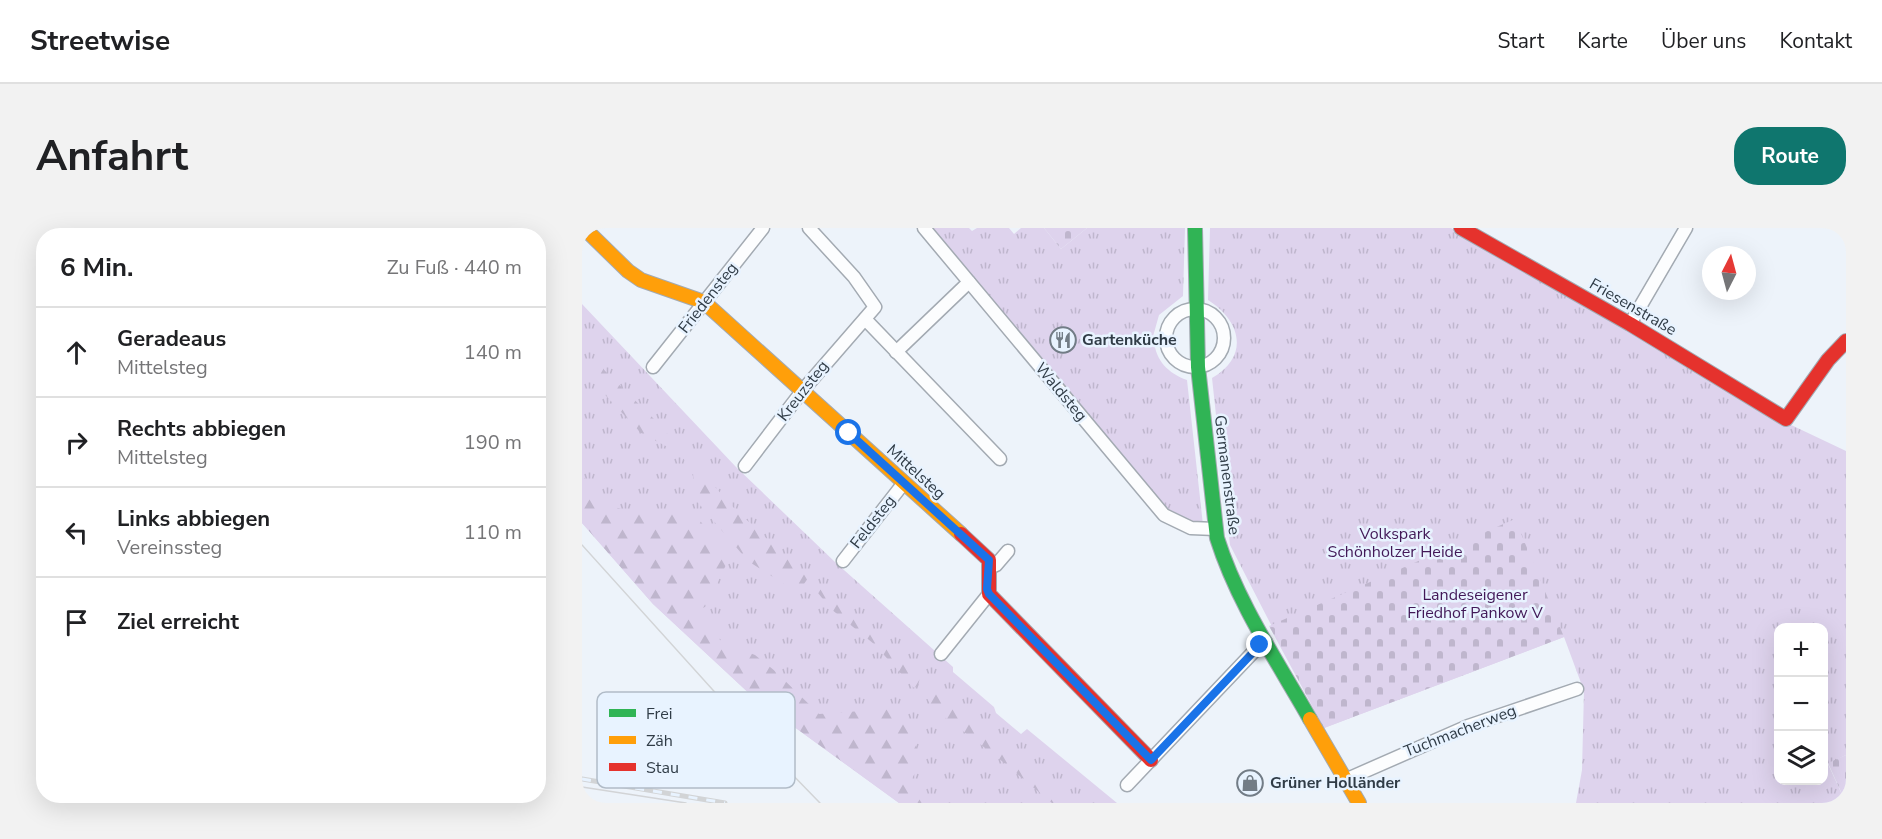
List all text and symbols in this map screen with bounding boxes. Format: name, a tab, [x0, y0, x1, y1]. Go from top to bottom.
text: Streetwise	[30, 22, 170, 60]
text: Start	[1497, 27, 1544, 55]
text: Karte	[1577, 27, 1628, 55]
text: Über uns	[1661, 27, 1746, 55]
text: Kontakt	[1779, 27, 1852, 55]
button: Route	[1734, 127, 1846, 185]
text: Anfahrt	[36, 128, 188, 185]
north arrow	[1702, 246, 1756, 300]
text: 6 Min.	[60, 250, 133, 285]
text: Zu Fuß · 440 m	[387, 254, 522, 281]
street label: Friedensteg	[673, 258, 743, 338]
street label: Friesenstraße	[1585, 273, 1681, 341]
text: Geradeaus	[117, 324, 226, 354]
restaurant icon: Gartenküche	[1048, 325, 1078, 355]
place label: Gartenküche	[1082, 329, 1177, 351]
icon: ahead	[60, 336, 93, 369]
text: 140 m	[464, 339, 522, 366]
text: Mittelsteg	[117, 354, 208, 381]
street label: Kreuzsteg	[772, 356, 834, 426]
street label: Waldsteg	[1030, 358, 1092, 426]
text: Rechts abbiegen	[117, 414, 286, 444]
street label: Germanenstraße	[1209, 414, 1245, 536]
route start	[835, 419, 861, 445]
icon: right	[60, 426, 93, 459]
text: 190 m	[464, 429, 522, 456]
street label: Mittelsteg	[882, 440, 950, 504]
text: Mittelsteg	[117, 444, 208, 471]
street label: Feldsteg	[845, 491, 901, 553]
text: Links abbiegen	[117, 504, 270, 534]
icon: left	[60, 516, 93, 549]
text: 110 m	[464, 519, 522, 546]
park label: Volkspark Schönholzer Heide	[1328, 523, 1462, 563]
text: Vereinssteg	[117, 534, 222, 561]
park label: Landeseigener Friedhof Pankow V	[1407, 584, 1544, 624]
icon: arrive	[60, 606, 93, 639]
text: Ziel erreicht	[117, 607, 239, 637]
map controls	[1774, 623, 1828, 785]
button: +	[1774, 623, 1828, 677]
route end	[1246, 631, 1272, 657]
button: −	[1774, 677, 1828, 731]
legend	[597, 692, 795, 788]
street label: Tuchmacherweg	[1401, 699, 1519, 763]
text: Frei	[646, 703, 672, 725]
text: Zäh	[646, 730, 673, 752]
button: layers	[1774, 731, 1828, 785]
text: Stau	[646, 757, 679, 779]
shop icon: Grüner Holländer	[1235, 768, 1265, 798]
place label: Grüner Holländer	[1270, 772, 1401, 794]

